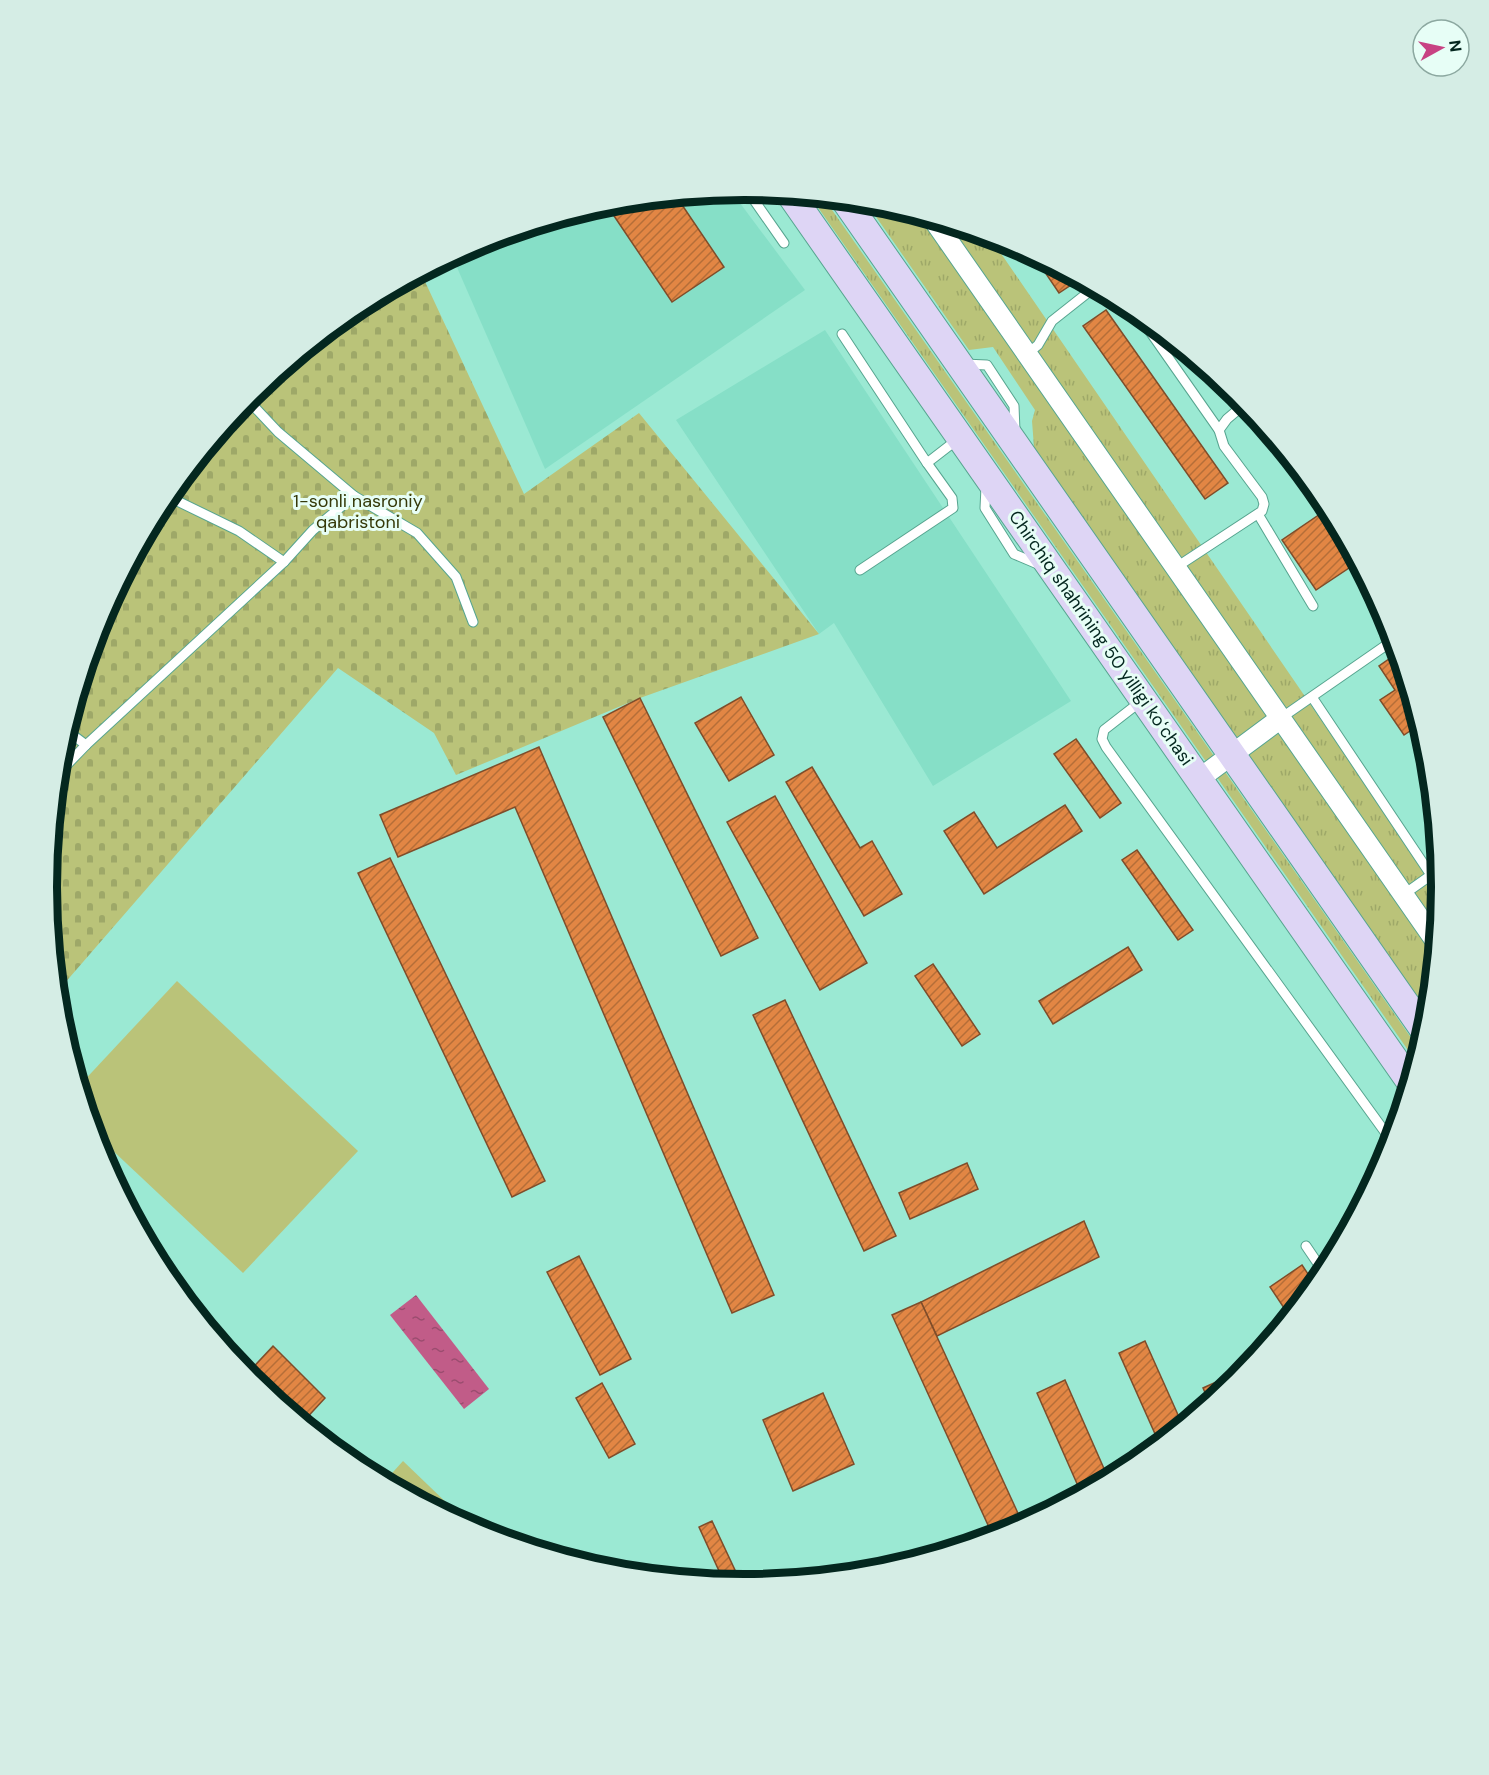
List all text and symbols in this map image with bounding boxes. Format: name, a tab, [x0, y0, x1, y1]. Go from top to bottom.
north arrow	[1411, 18, 1471, 78]
text: N	[1444, 39, 1467, 53]
park label: 1-sonli nasroniy qabristoni	[293, 489, 423, 534]
street label: Chirchiq shahrining 50 yilligi koʻchasi	[1003, 506, 1199, 770]

